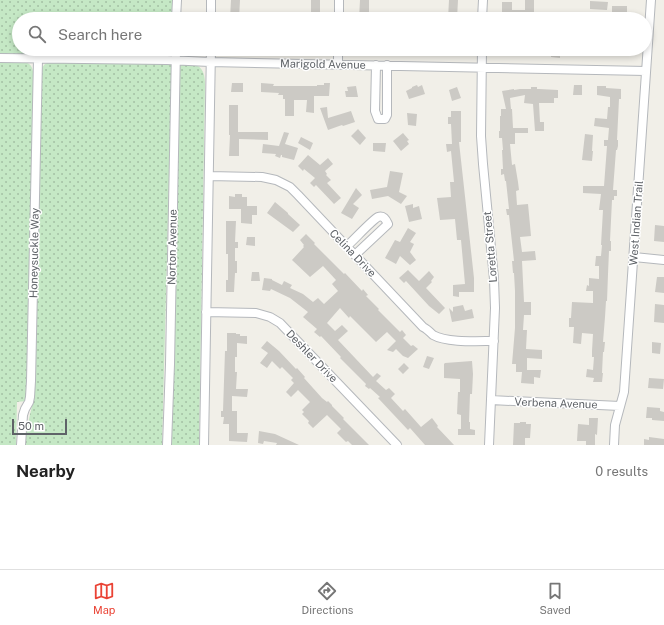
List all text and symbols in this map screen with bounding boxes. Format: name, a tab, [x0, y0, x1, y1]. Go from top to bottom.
search box	[12, 12, 652, 56]
icon: search	[26, 23, 48, 45]
text: Search here	[58, 26, 142, 43]
street label: Marigold Avenue	[280, 57, 366, 71]
street label: West Indian Trail	[627, 180, 645, 266]
street label: Honeysuckle Way	[27, 208, 41, 298]
street label: Norton Avenue	[165, 209, 179, 285]
street label: Loretta Street	[481, 211, 499, 283]
street label: Celina Drive	[327, 227, 379, 279]
street label: Deshler Drive	[284, 327, 340, 385]
street label: Verbena Avenue	[514, 396, 598, 410]
scale bar	[12, 417, 67, 436]
text: 50 m	[18, 420, 44, 432]
text: Nearby	[16, 461, 75, 481]
text: 0 results	[595, 464, 648, 479]
tab: Map	[93, 580, 115, 616]
tab: Directions	[302, 580, 353, 616]
tab: Saved	[539, 580, 571, 616]

